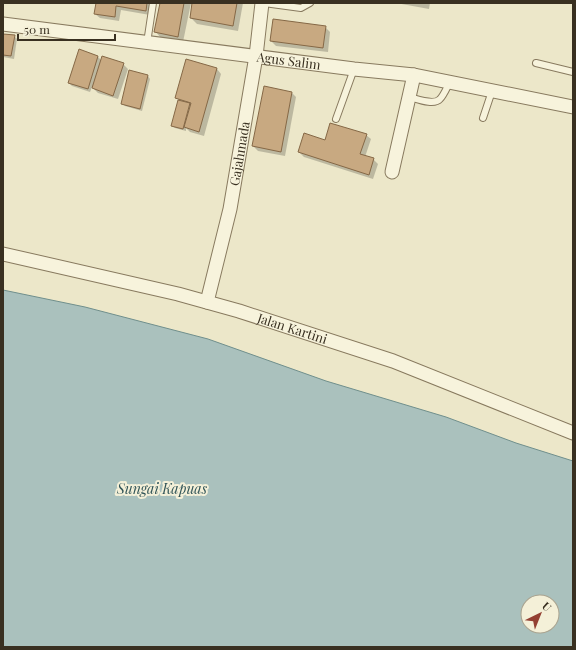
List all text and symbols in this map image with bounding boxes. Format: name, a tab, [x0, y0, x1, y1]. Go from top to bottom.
scale bar	[18, 16, 115, 42]
text: 50 m	[24, 21, 50, 37]
street label: Agus Salim	[255, 47, 322, 73]
street label: Gajahmada	[225, 119, 253, 187]
street label: Jalan Kartini	[255, 308, 330, 347]
water label: Sungai Kapuas	[116, 479, 208, 498]
north arrow	[520, 594, 560, 634]
text: U	[539, 598, 555, 615]

